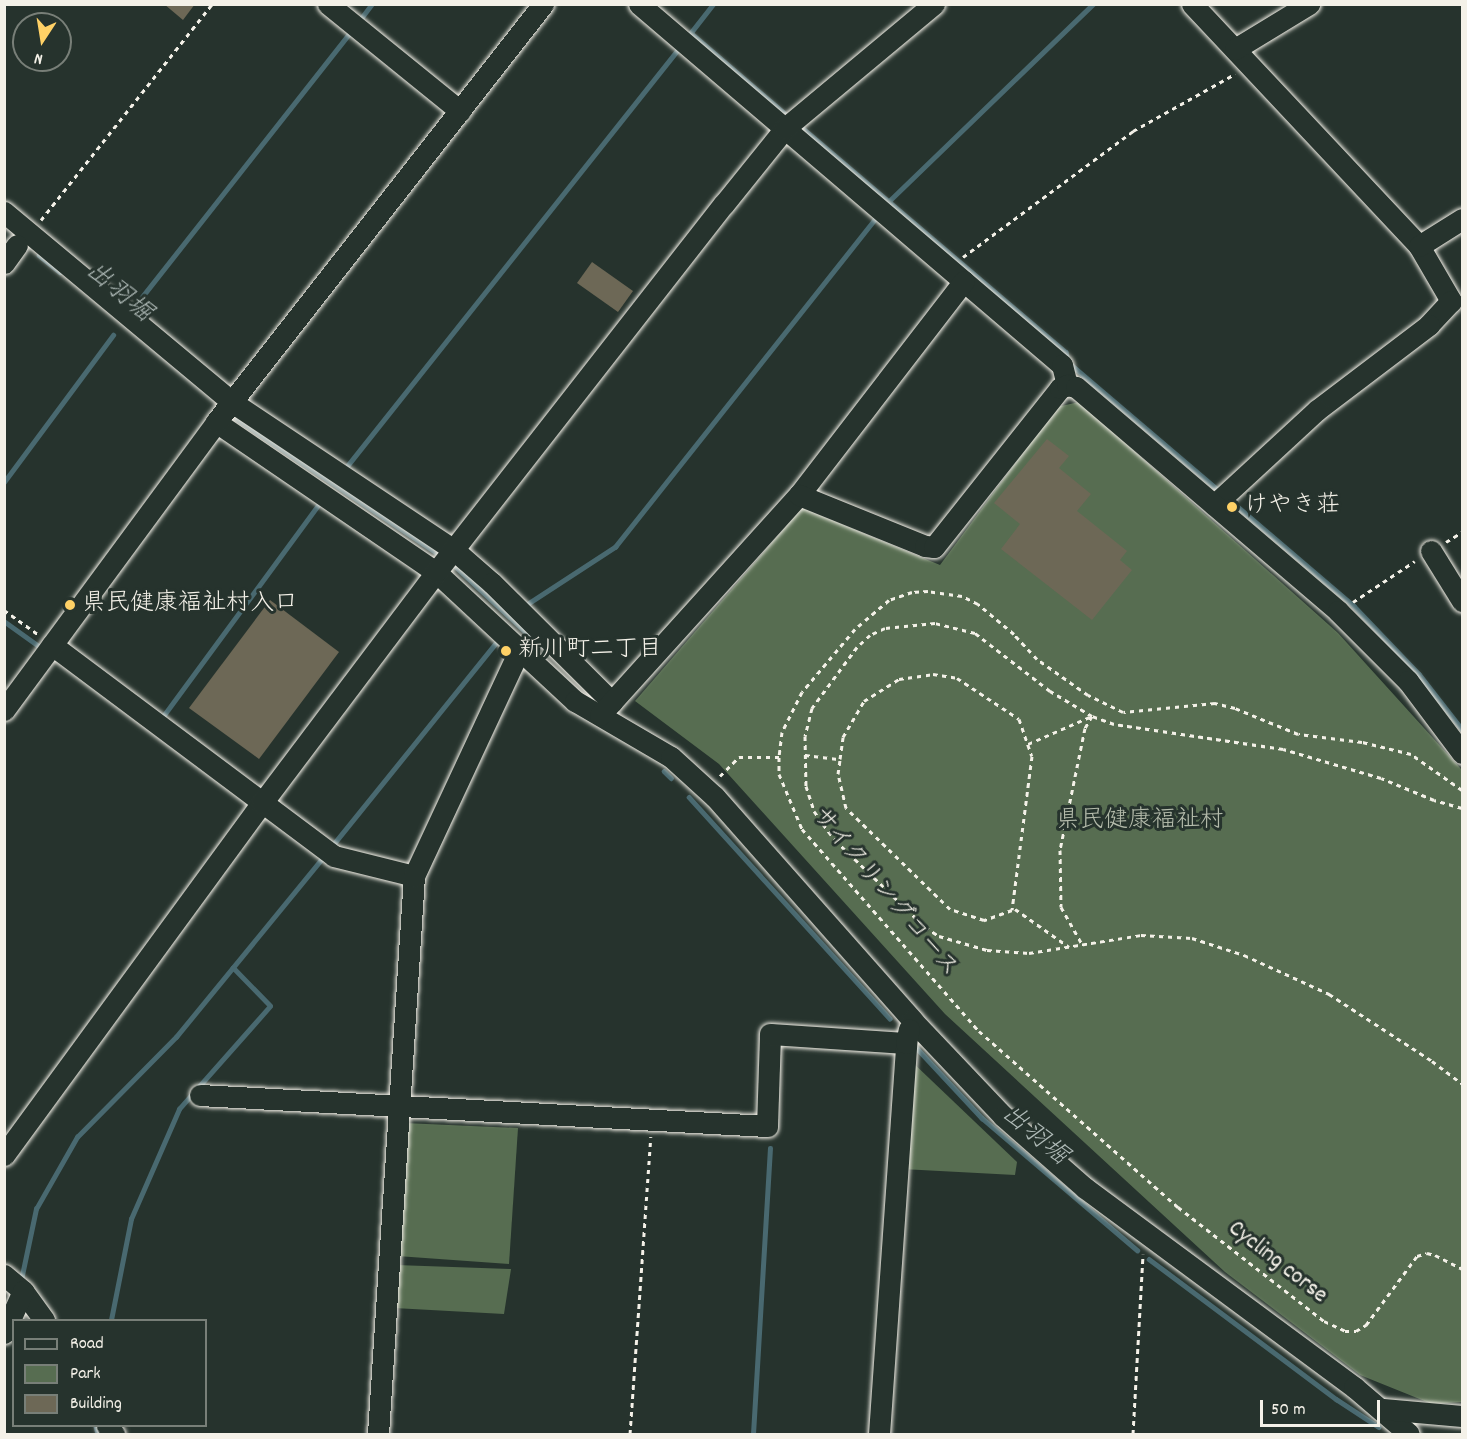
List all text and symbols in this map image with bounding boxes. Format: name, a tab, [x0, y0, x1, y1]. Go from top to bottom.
north arrow	[12, 12, 72, 72]
text: N	[32, 46, 45, 70]
water label: 出羽堀	[78, 256, 158, 330]
place label: けやき荘	[1244, 493, 1340, 521]
marker: けやき荘	[1225, 500, 1239, 514]
place label: 県民健康福祉村入口	[82, 591, 298, 619]
marker: 県民健康福祉村入口	[63, 598, 77, 612]
place label: 新川町二丁目	[518, 637, 662, 665]
marker: 新川町二丁目	[499, 644, 513, 658]
street label: サイクリングコース	[804, 801, 964, 985]
park label: 県民健康福祉村	[1056, 808, 1224, 836]
water label: 出羽堀	[994, 1099, 1074, 1173]
street label: Cycling corse	[1222, 1215, 1332, 1311]
legend	[12, 1319, 207, 1427]
text: Road	[70, 1332, 104, 1357]
text: Park	[70, 1362, 101, 1387]
scale bar	[1263, 1388, 1383, 1426]
text: Building	[70, 1392, 122, 1417]
text: 50 m	[1271, 1398, 1306, 1423]

